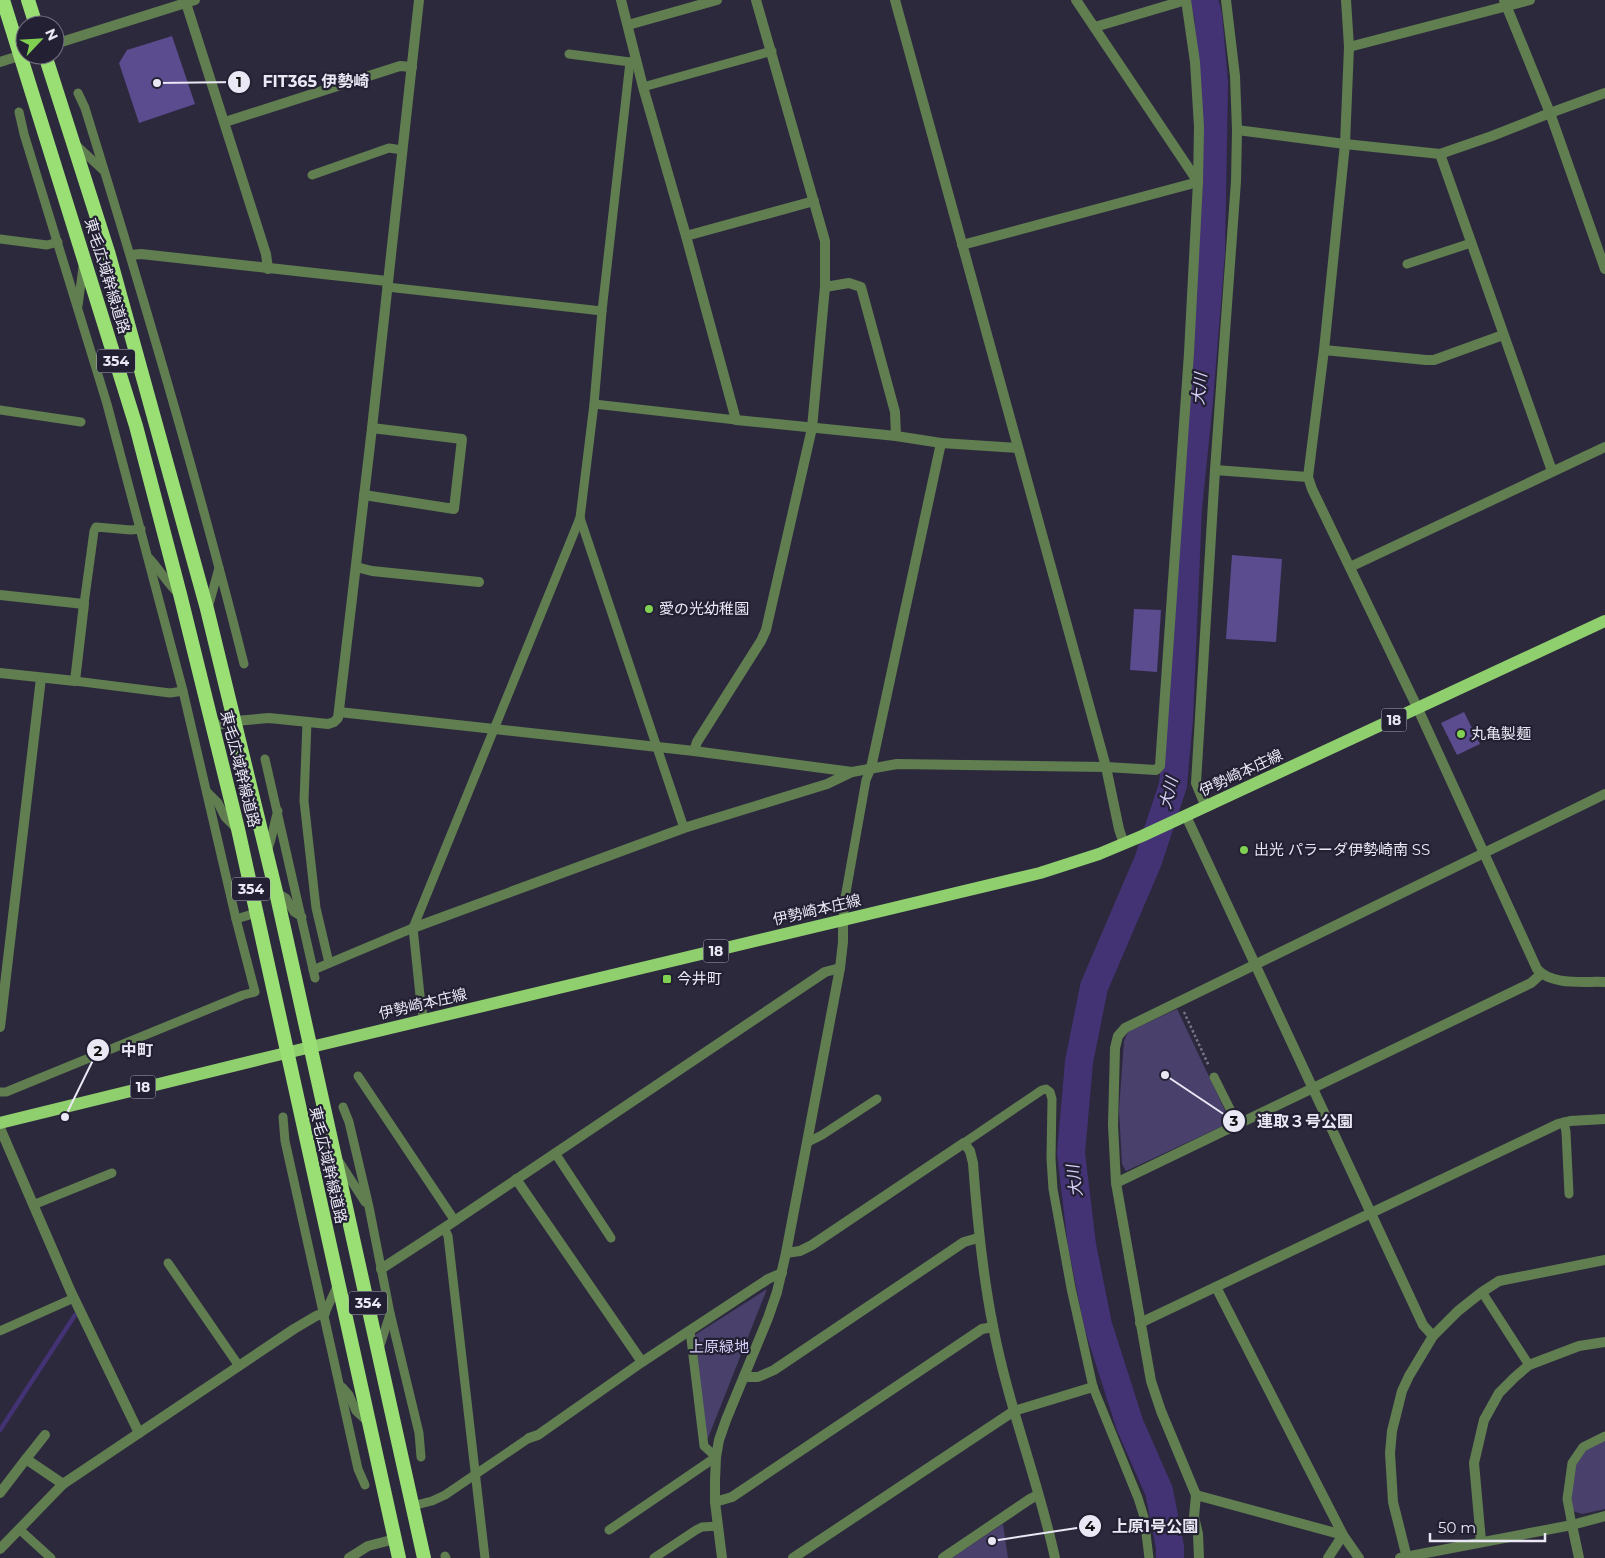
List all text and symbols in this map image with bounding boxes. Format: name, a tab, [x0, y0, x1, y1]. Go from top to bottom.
north arrow	[15, 15, 65, 65]
text: N	[41, 26, 62, 43]
callout: FIT365 伊勢崎	[227, 66, 379, 97]
text: 1	[236, 72, 242, 91]
text: FIT365 伊勢崎	[262, 72, 370, 91]
street label: 東毛広域幹線道路	[81, 216, 134, 336]
road number: 354	[97, 350, 135, 372]
water label: 大川	[1189, 370, 1211, 406]
place label: 愛の光幼稚園	[659, 599, 749, 618]
marker: 愛の光幼稚園	[643, 603, 655, 615]
street label: 東毛広域幹線道路	[217, 708, 264, 829]
road number: 18	[1382, 708, 1406, 732]
place label: 丸亀製麺	[1471, 724, 1531, 743]
marker: 丸亀製麺	[1455, 728, 1467, 740]
street label: 伊勢崎本庄線	[1196, 745, 1286, 800]
water label: 大川	[1155, 773, 1182, 811]
place label: 出光 パラーダ伊勢崎南 SS	[1254, 840, 1430, 859]
marker: 出光 パラーダ伊勢崎南 SS	[1238, 844, 1250, 856]
road number: 354	[232, 878, 270, 901]
street label: 伊勢崎本庄線	[771, 890, 863, 929]
road number: 18	[704, 939, 728, 962]
place label: 今井町	[677, 969, 722, 988]
marker: 今井町	[661, 973, 673, 985]
street label: 伊勢崎本庄線	[377, 984, 469, 1023]
callout: 中町	[86, 1035, 163, 1066]
text: 2	[94, 1041, 103, 1060]
text: 中町	[121, 1041, 153, 1060]
road number: 18	[130, 1076, 156, 1098]
street label: 東毛広域幹線道路	[306, 1104, 351, 1225]
callout: 連取３号公園	[1222, 1106, 1363, 1137]
text: 3	[1229, 1111, 1239, 1130]
text: 連取３号公園	[1257, 1112, 1353, 1131]
water label: 大川	[1063, 1162, 1086, 1198]
road number: 354	[349, 1292, 387, 1315]
park label: 上原緑地	[689, 1337, 749, 1356]
scale bar	[1430, 1510, 1545, 1542]
callout: 上原1号公園	[1077, 1511, 1208, 1542]
text: 4	[1085, 1516, 1096, 1535]
text: 上原1号公園	[1112, 1517, 1198, 1536]
text: 50 m	[1438, 1518, 1476, 1537]

